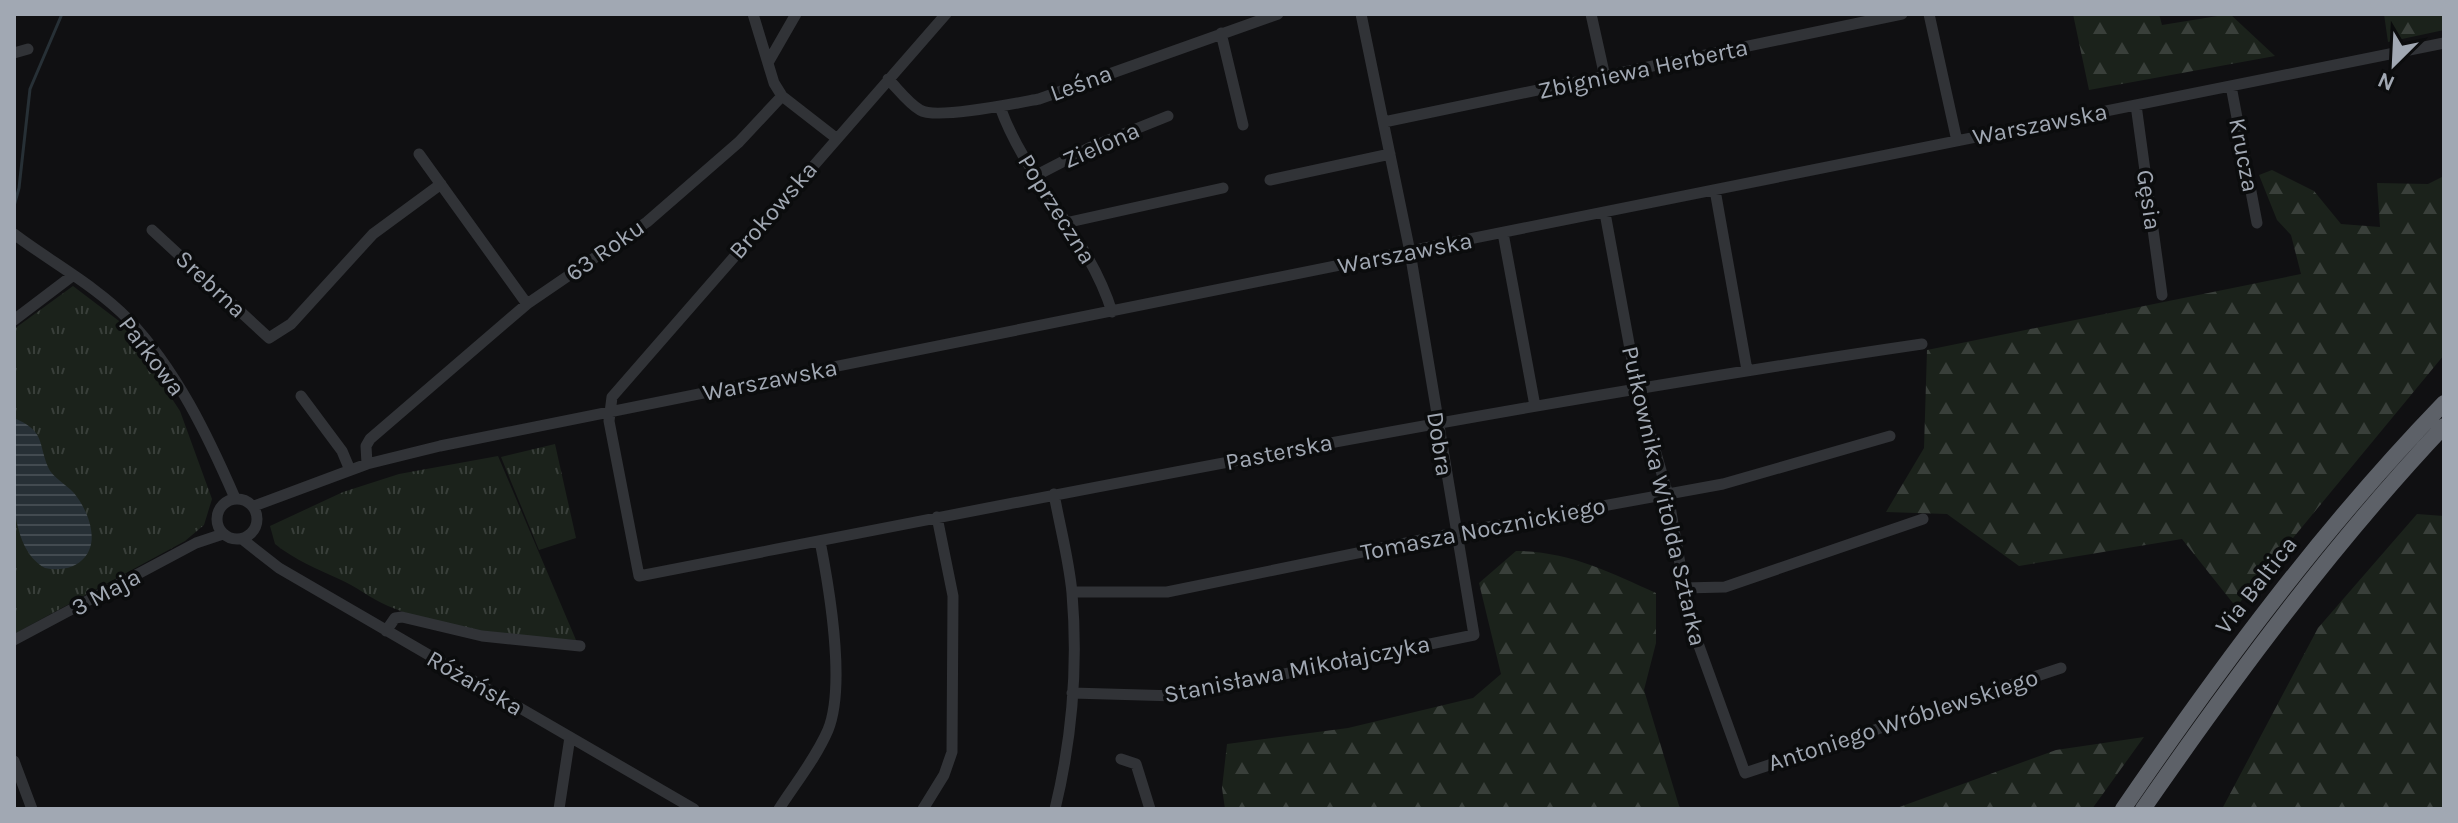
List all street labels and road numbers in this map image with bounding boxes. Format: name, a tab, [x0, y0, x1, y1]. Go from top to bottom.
street label: Zbigniewa Herberta	[1535, 33, 1751, 105]
street label: Leśna	[1046, 59, 1116, 107]
street label: Warszawska	[1970, 97, 2110, 151]
street label: Zielona	[1058, 116, 1144, 174]
street label: Krucza	[2223, 116, 2265, 194]
street label: Poprzeczna	[1012, 149, 1102, 269]
street label: Brokowska	[723, 155, 823, 265]
street label: Gęsia	[2131, 168, 2167, 232]
street label: 63 Roku	[560, 213, 650, 287]
street label: Warszawska	[1335, 226, 1475, 280]
street label: Srebrna	[170, 244, 252, 324]
street label: Parkowa	[113, 311, 191, 401]
street label: Pułkownika Witolda Sztarka	[1616, 343, 1712, 649]
street label: Warszawska	[700, 353, 840, 407]
street label: Dobra	[1421, 410, 1459, 478]
street label: Pasterska	[1223, 428, 1335, 476]
street label: Tomasza Nocznickiego	[1358, 492, 1608, 566]
street label: Via Baltica	[2209, 531, 2303, 639]
street label: 3 Maja	[67, 562, 145, 622]
street label: Stanisława Mikołajczyka	[1162, 629, 1432, 709]
street label: Różańska	[422, 644, 528, 722]
street label: Antoniego Wróblewskiego	[1765, 663, 2041, 777]

